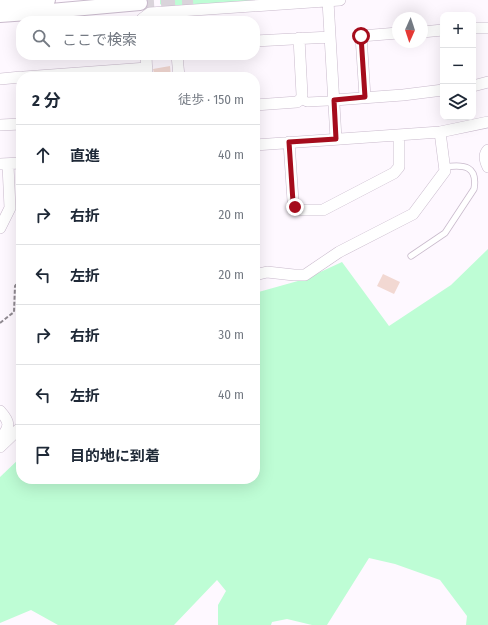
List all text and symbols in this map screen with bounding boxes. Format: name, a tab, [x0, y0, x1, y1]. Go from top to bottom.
north arrow	[392, 12, 428, 48]
map controls	[440, 12, 476, 120]
button: +	[440, 12, 476, 48]
search box	[16, 16, 260, 60]
icon: search	[30, 27, 52, 49]
route start	[352, 27, 370, 45]
text: ここで検索	[62, 31, 137, 49]
button: −	[440, 48, 476, 84]
button: layers	[440, 84, 476, 120]
text: 2 分	[32, 90, 60, 111]
text: 徒歩 · 150 m	[178, 92, 244, 107]
icon: ahead	[32, 144, 54, 166]
text: 直進	[70, 147, 100, 165]
text: 40 m	[218, 147, 244, 162]
route end	[286, 198, 304, 216]
icon: right	[32, 204, 54, 226]
text: 右折	[70, 207, 100, 225]
text: 20 m	[218, 207, 244, 222]
icon: left	[32, 264, 54, 286]
text: 左折	[70, 267, 100, 285]
text: 20 m	[218, 267, 244, 282]
icon: right	[32, 324, 54, 346]
text: 右折	[70, 327, 100, 345]
text: 30 m	[218, 327, 244, 342]
icon: left	[32, 384, 54, 406]
text: 左折	[70, 387, 100, 405]
text: 40 m	[218, 387, 244, 402]
icon: arrive	[32, 444, 54, 466]
text: 目的地に到着	[70, 447, 160, 465]

